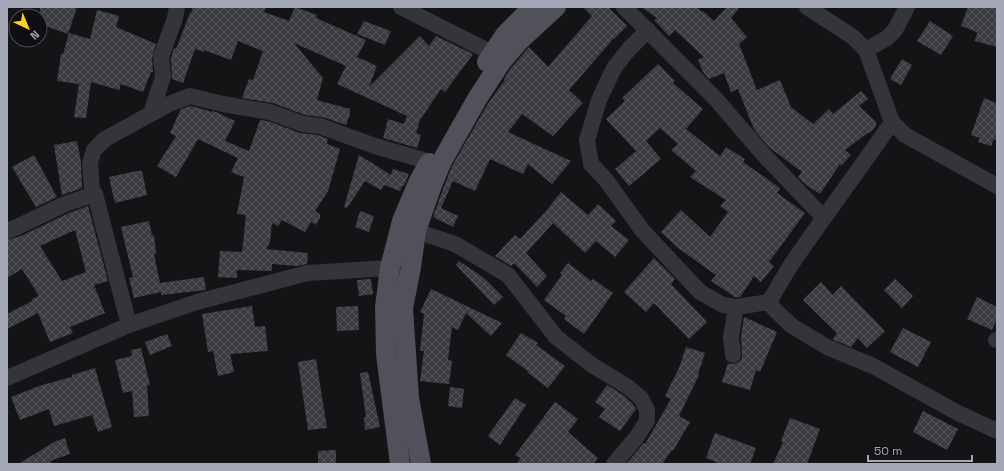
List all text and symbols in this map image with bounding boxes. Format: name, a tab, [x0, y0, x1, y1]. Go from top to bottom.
north arrow	[8, 8, 48, 48]
text: N	[27, 28, 42, 43]
scale bar	[868, 437, 972, 463]
text: 50 m	[874, 443, 902, 459]

